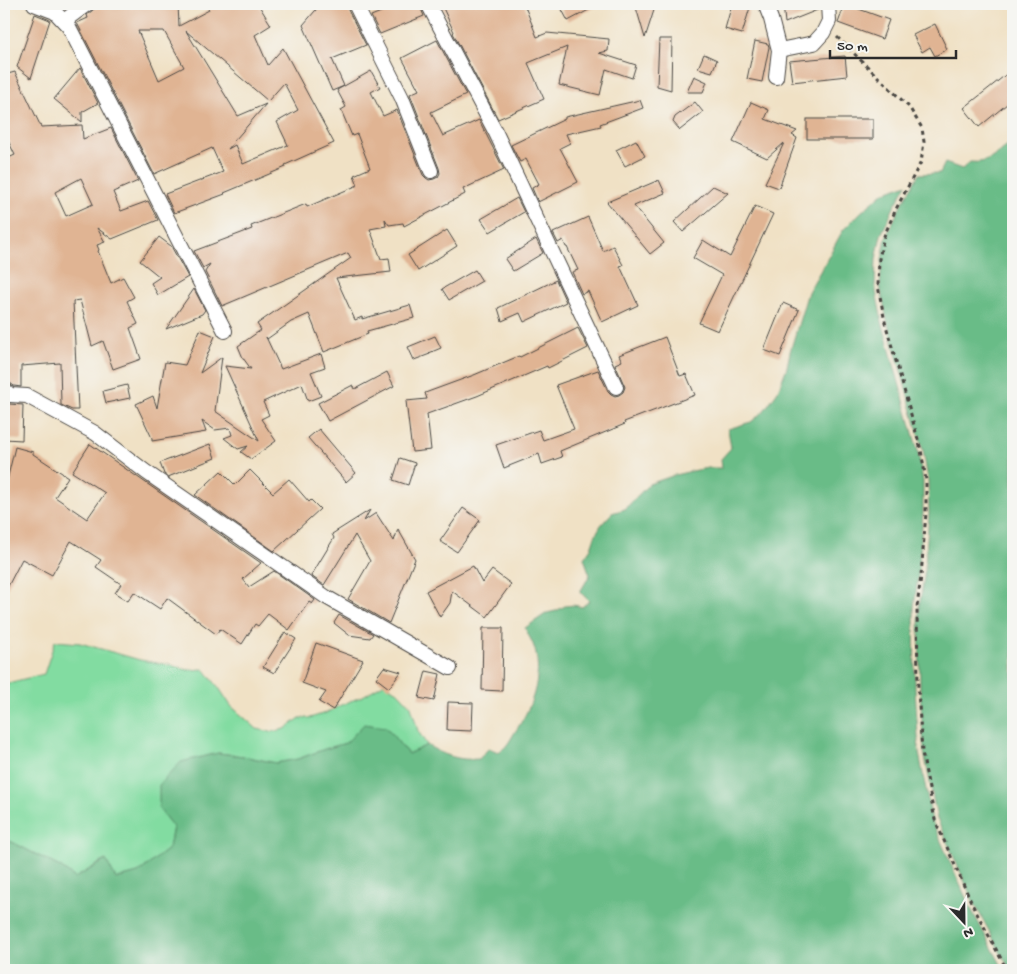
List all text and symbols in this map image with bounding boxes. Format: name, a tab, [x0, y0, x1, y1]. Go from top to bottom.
scale bar	[830, 28, 956, 60]
text: 50 m	[837, 38, 868, 56]
north arrow	[940, 896, 990, 946]
text: N	[961, 922, 975, 941]

